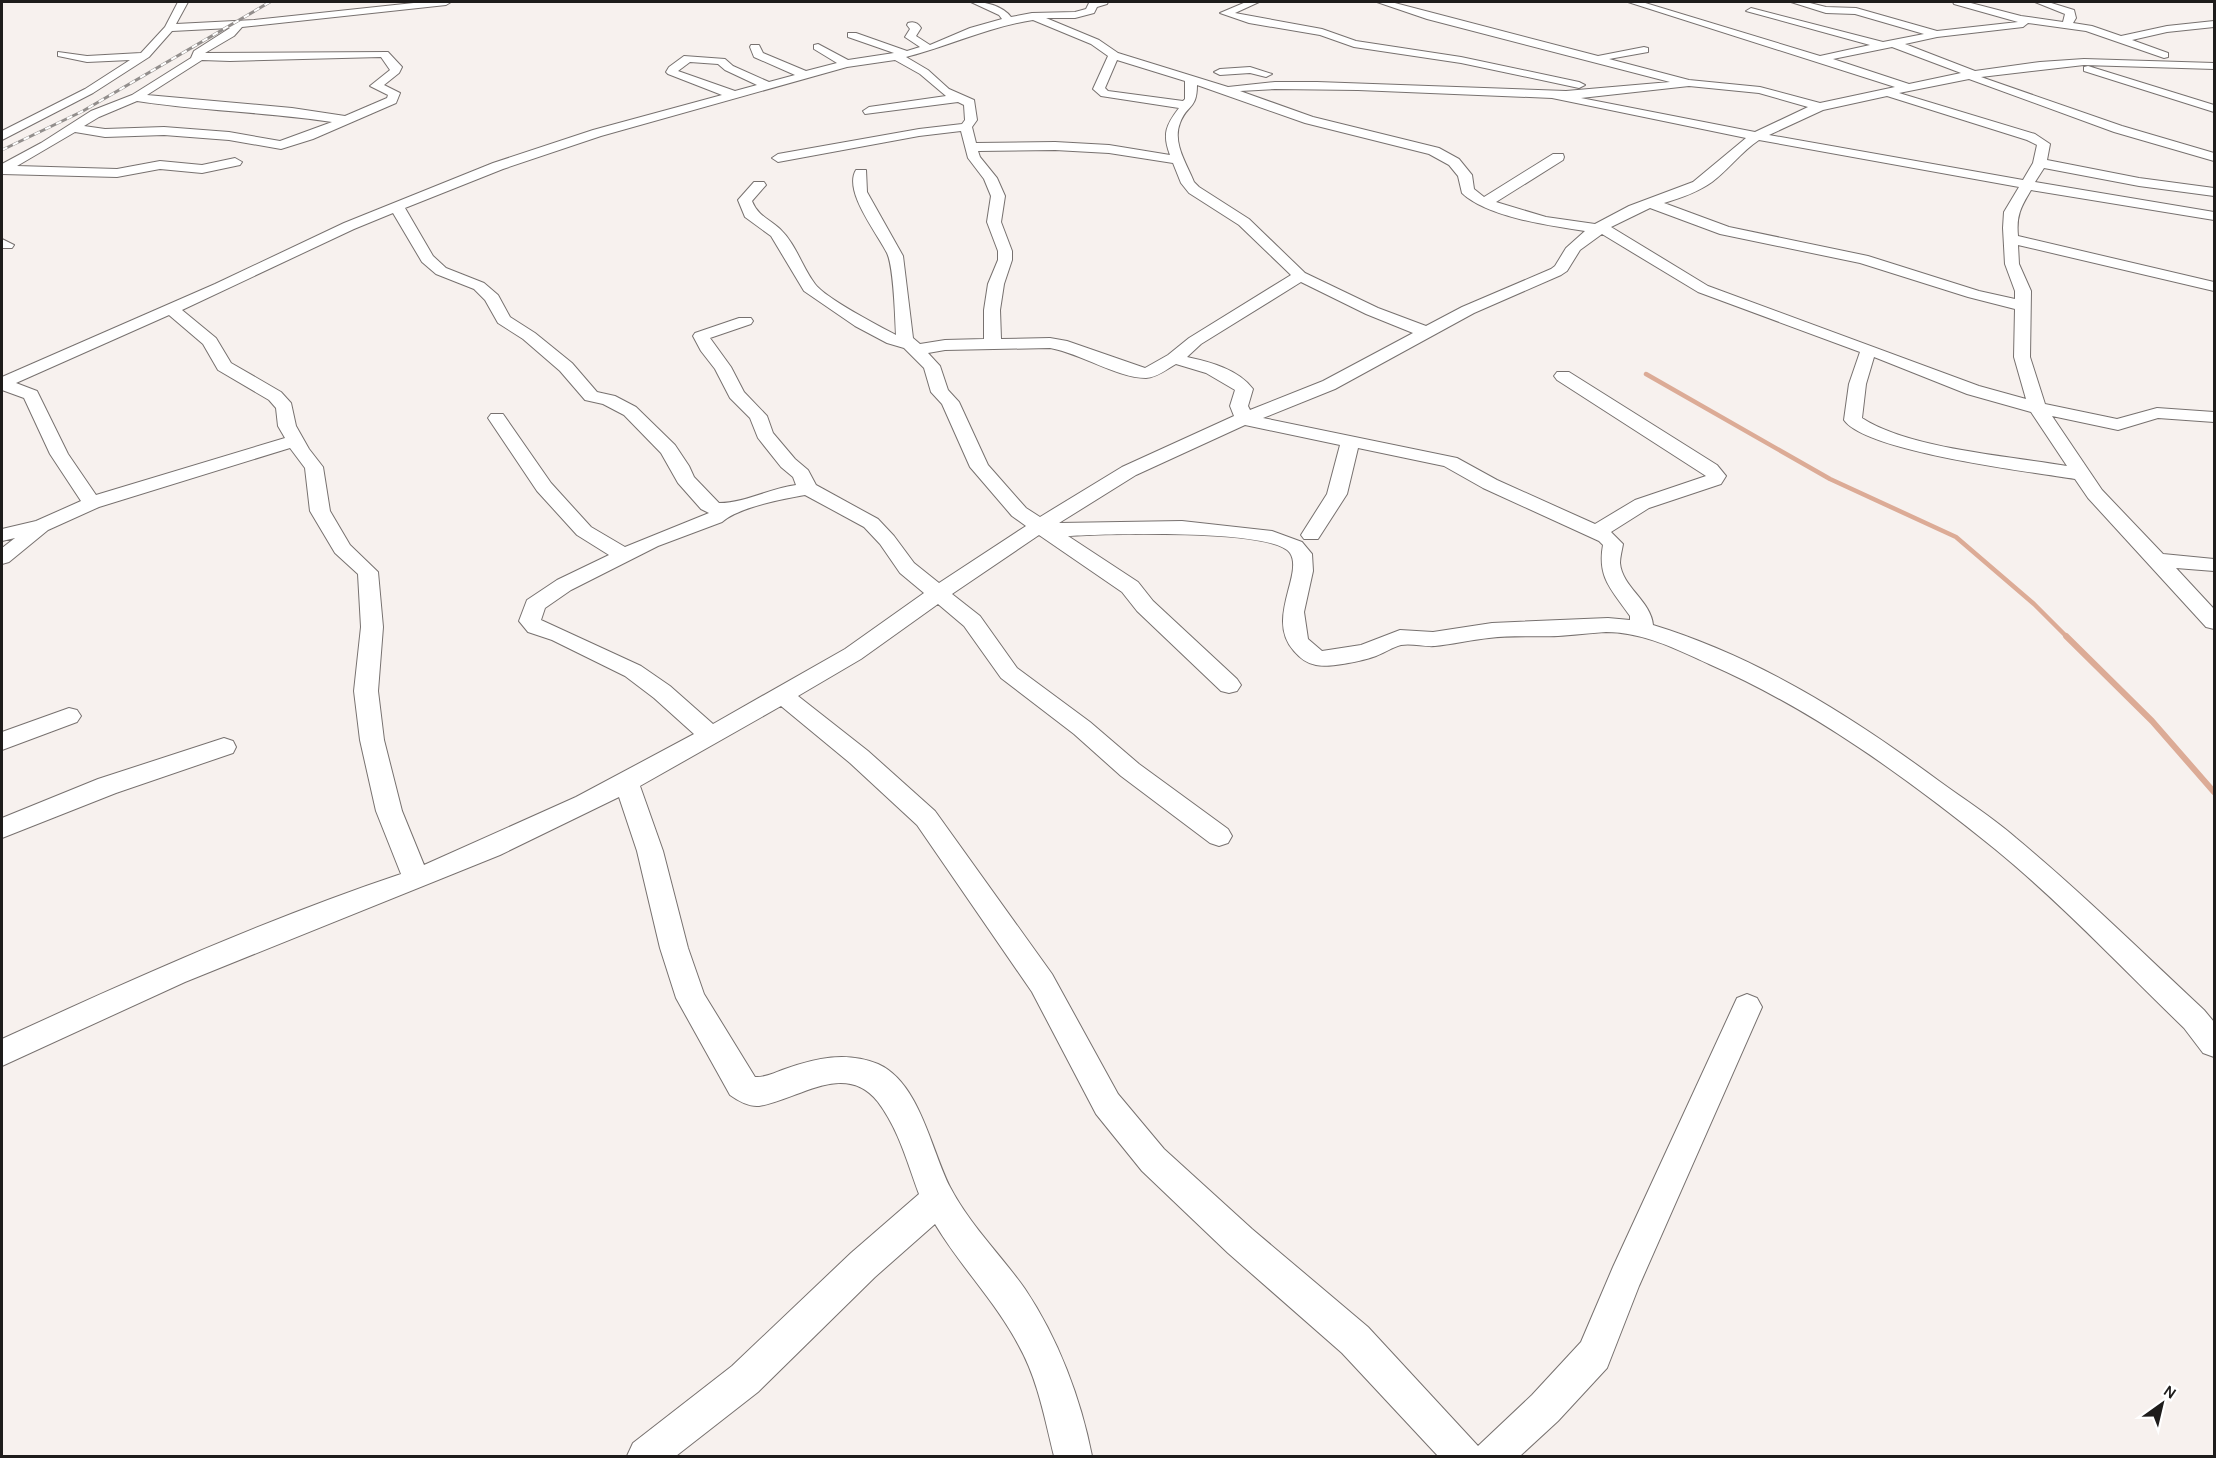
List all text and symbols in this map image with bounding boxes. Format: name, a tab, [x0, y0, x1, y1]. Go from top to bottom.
north arrow	[2132, 1374, 2192, 1434]
text: N	[2160, 1381, 2180, 1403]

